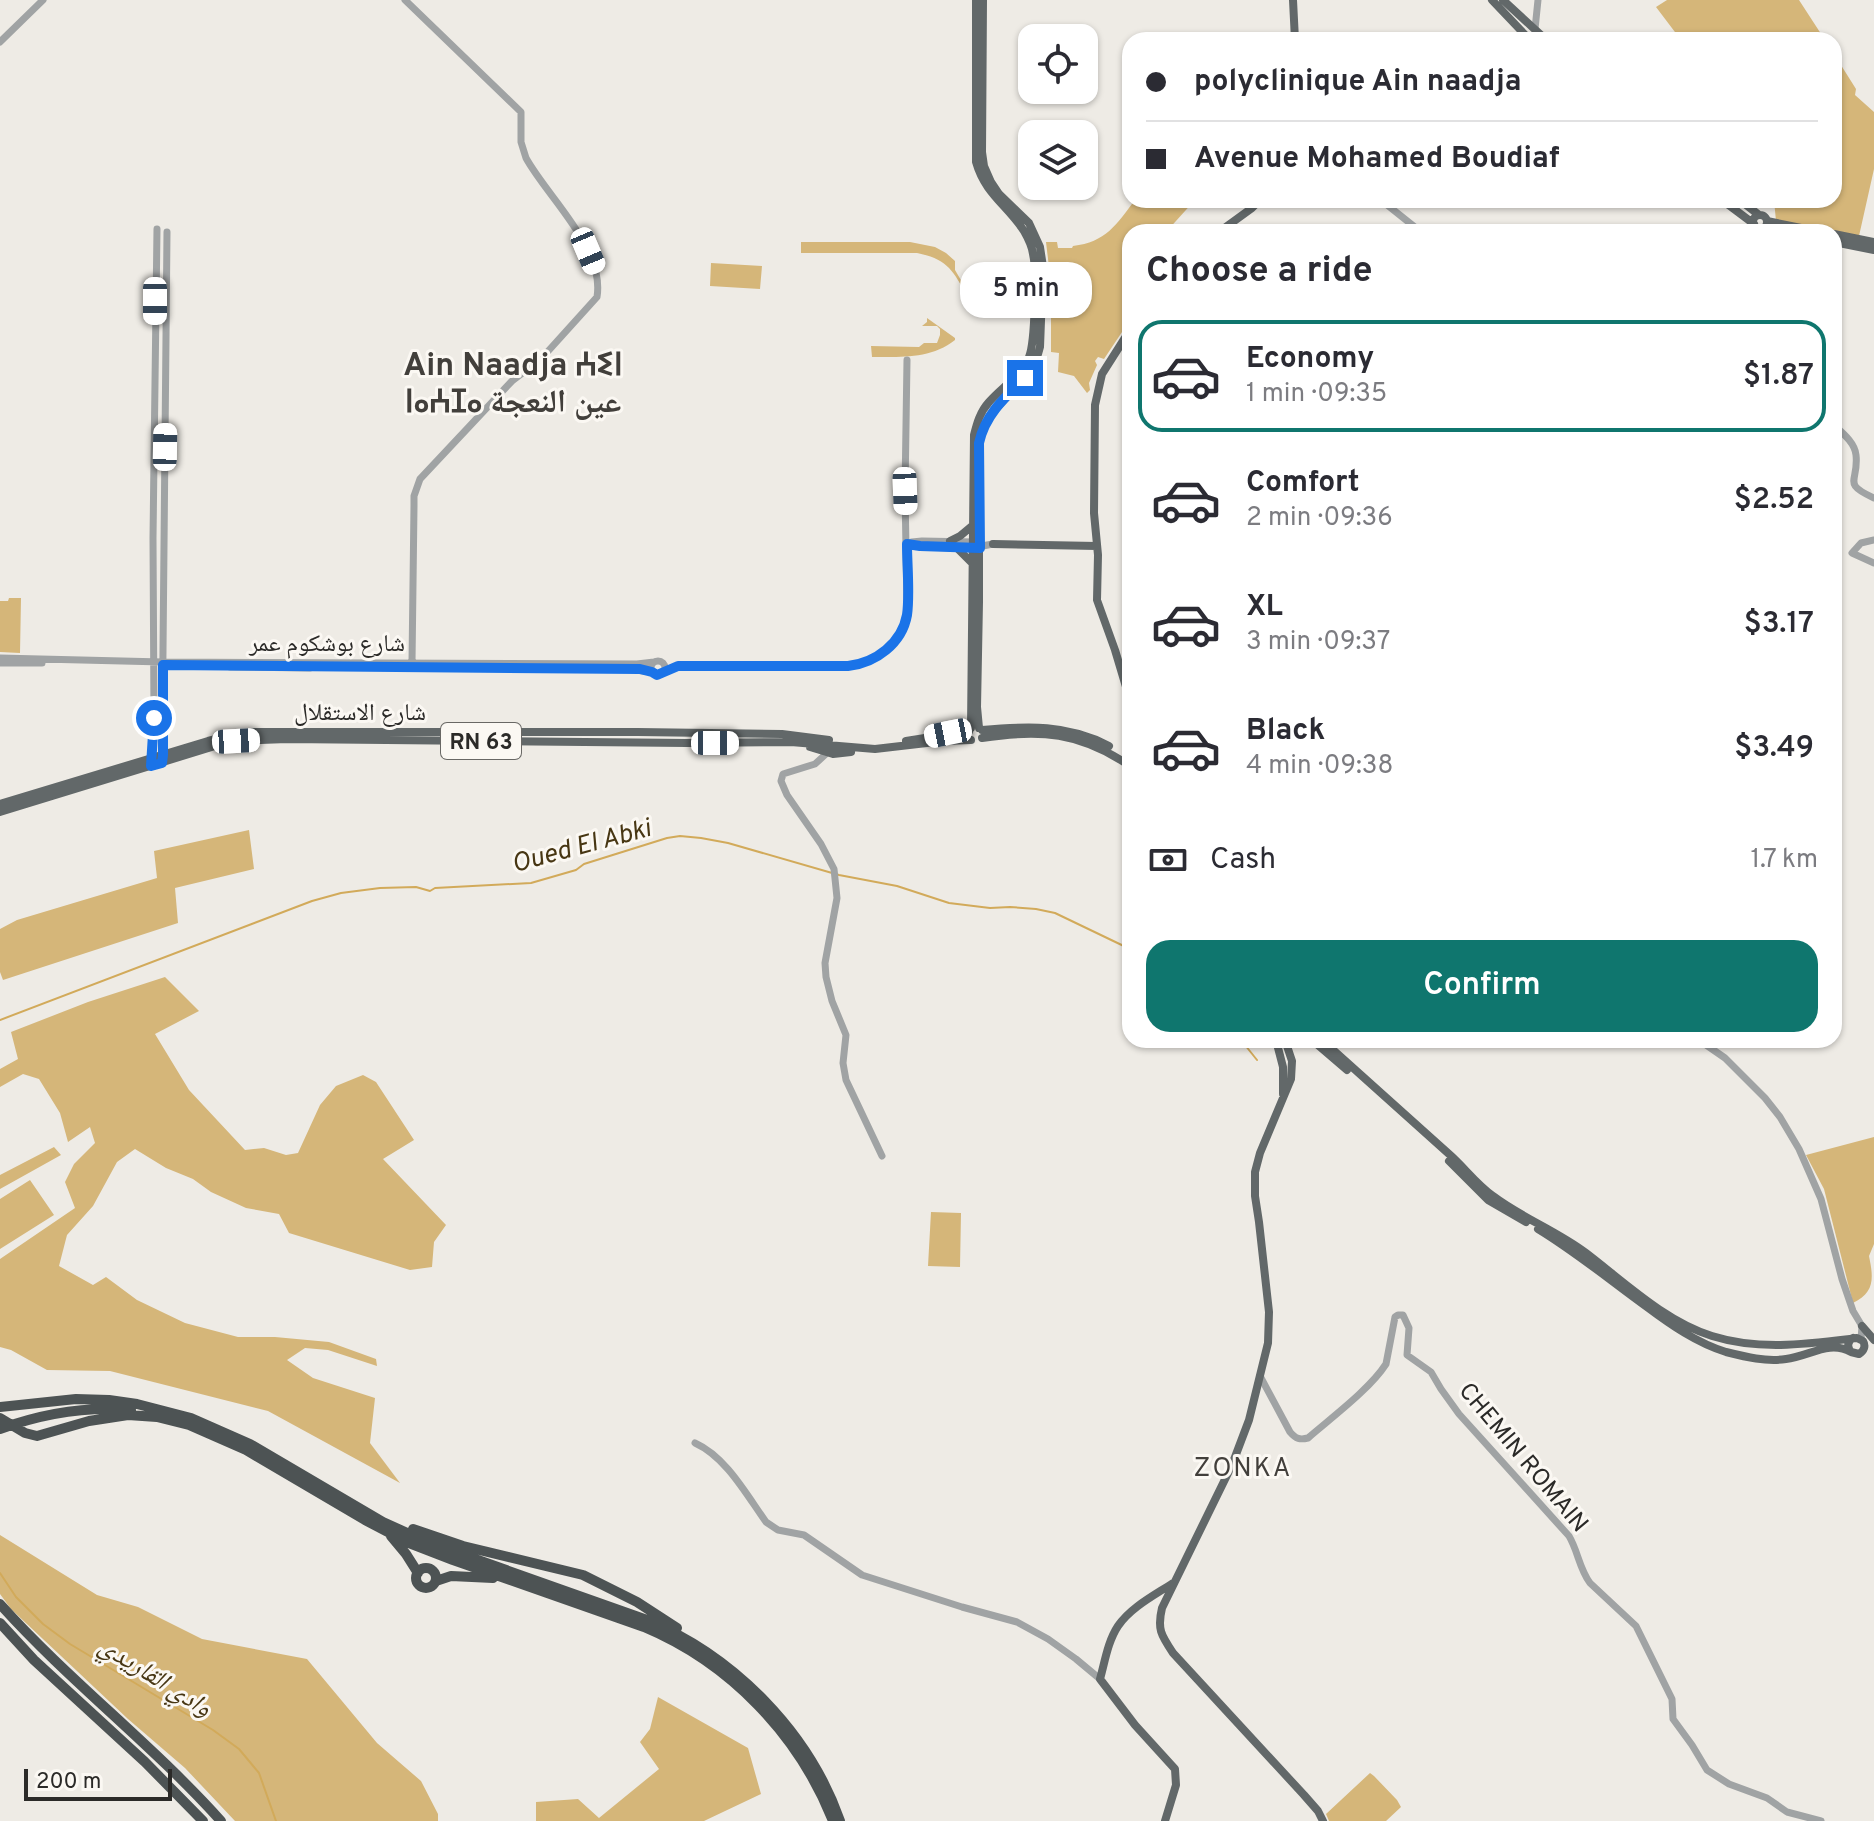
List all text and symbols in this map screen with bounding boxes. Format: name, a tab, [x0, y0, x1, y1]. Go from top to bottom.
map controls	[1018, 24, 1098, 200]
button: locate	[1018, 24, 1098, 104]
text: polyclinique Ain naadja	[1194, 64, 1521, 101]
button: layers	[1018, 120, 1098, 200]
text: Avenue Mohamed Boudiaf	[1194, 141, 1560, 178]
car	[568, 224, 608, 278]
text: Choose a ride	[1146, 249, 1372, 295]
callout: 5 min	[959, 262, 1091, 318]
text: 5 min	[992, 273, 1060, 306]
car	[143, 277, 167, 325]
icon: car	[1150, 340, 1222, 412]
text: Economy	[1246, 341, 1374, 378]
district label: Ain Naadja ⵄⵉⵏ ⵏⴰⵄⵊⴰ عين النعجة	[403, 347, 623, 424]
text: $1.87	[1743, 358, 1814, 395]
route end	[1007, 360, 1043, 396]
text: 1 min · 09:35	[1246, 378, 1387, 411]
car	[153, 423, 177, 471]
icon: car	[1150, 464, 1222, 536]
text: Comfort	[1246, 465, 1359, 502]
car	[892, 467, 918, 515]
text: $2.52	[1734, 482, 1814, 519]
text: 2 min · 09:36	[1246, 502, 1393, 535]
icon: car	[1150, 588, 1222, 660]
text: XL	[1246, 589, 1283, 626]
text: $3.17	[1744, 606, 1814, 643]
text: 3 min · 09:37	[1246, 626, 1390, 659]
street label: شارع بوشكوم عمر	[248, 630, 405, 660]
street label: شارع الاستقلال	[294, 699, 426, 729]
route start	[136, 700, 172, 736]
icon: car	[1150, 712, 1222, 784]
text: Black	[1246, 713, 1325, 750]
car	[922, 717, 974, 749]
road number: RN 63	[441, 723, 521, 759]
car	[211, 728, 261, 754]
text: $3.49	[1734, 730, 1814, 767]
car	[691, 731, 739, 755]
text: 4 min · 09:38	[1246, 750, 1393, 783]
water label: Oued El Abki	[508, 813, 656, 882]
icon: cash	[1146, 838, 1190, 882]
text: Cash	[1210, 842, 1276, 879]
text: 1.7 km	[1751, 844, 1818, 877]
button: Confirm	[1146, 940, 1818, 1032]
street label: CHEMIN ROMAIN	[1451, 1377, 1594, 1539]
district label: ZONKA	[1194, 1453, 1292, 1486]
water label: وادي القاريدي	[91, 1631, 217, 1727]
scale bar	[24, 1765, 172, 1801]
text: 200 m	[36, 1769, 101, 1796]

